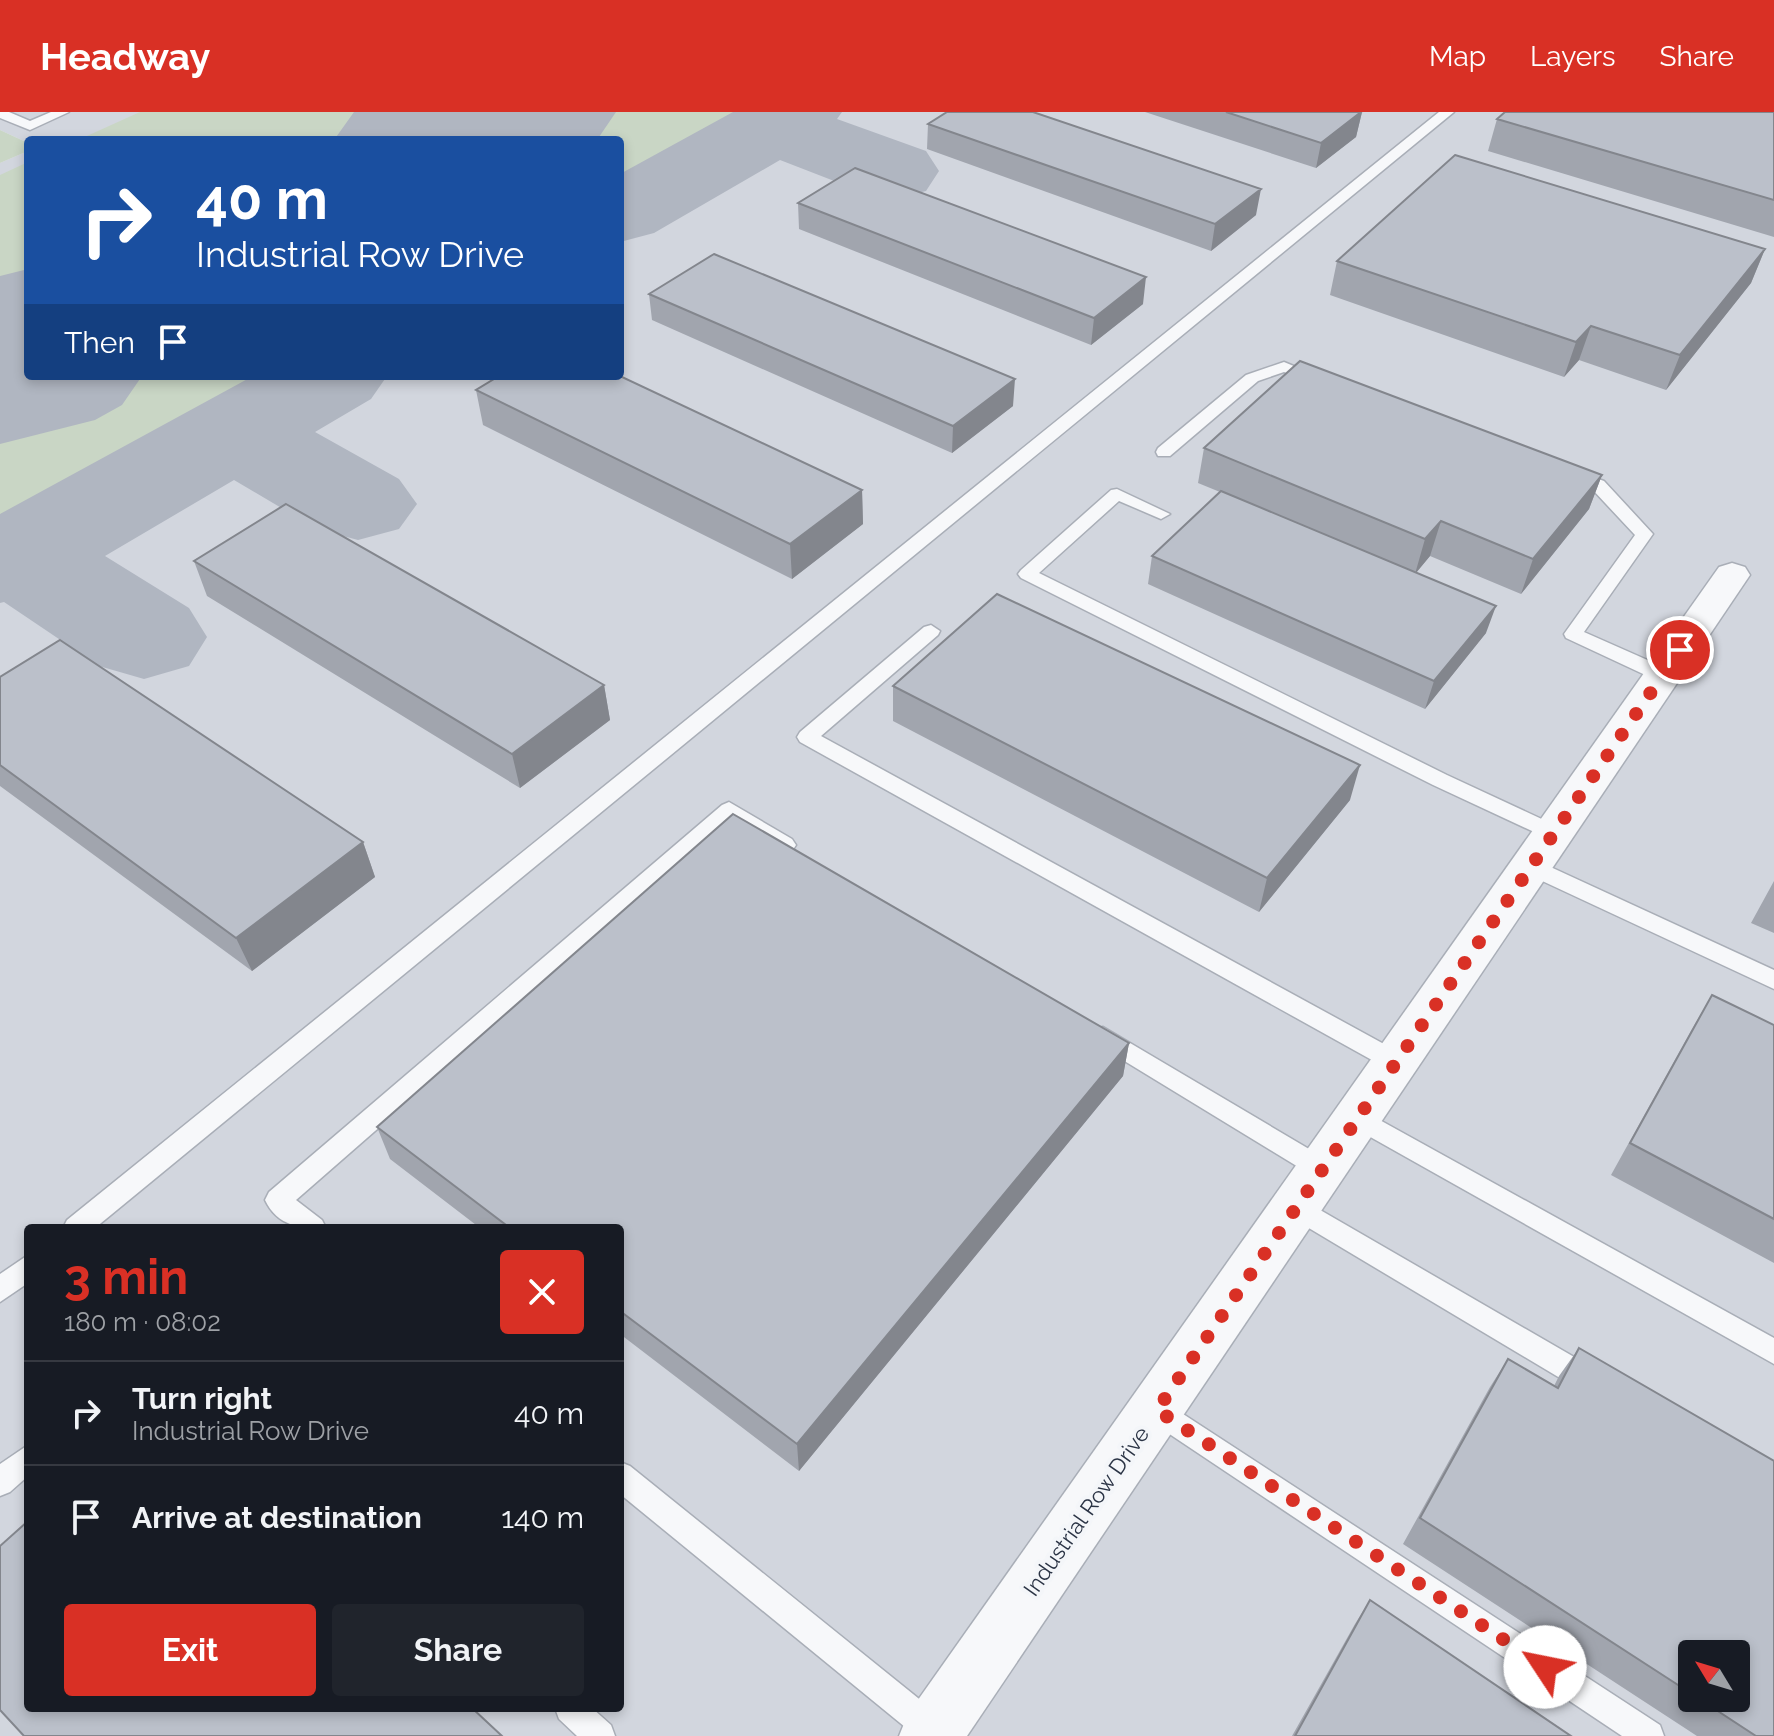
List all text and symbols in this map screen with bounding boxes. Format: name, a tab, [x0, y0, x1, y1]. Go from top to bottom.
text: Headway	[40, 34, 210, 79]
text: Map	[1429, 40, 1486, 73]
text: Layers	[1530, 40, 1616, 73]
text: Share	[1660, 40, 1734, 73]
text: 40 m	[196, 166, 328, 232]
icon: right	[64, 168, 168, 272]
text: Industrial Row Drive	[196, 233, 524, 275]
icon: arrive	[151, 320, 195, 364]
text: Then	[64, 325, 135, 360]
pin	[1646, 616, 1714, 684]
icon: arrive	[1658, 628, 1702, 672]
text: 3 min	[64, 1249, 188, 1305]
button: close	[500, 1250, 584, 1334]
text: 180 m · 08:02	[64, 1307, 221, 1337]
text: Turn right	[132, 1381, 272, 1416]
icon: right	[64, 1391, 108, 1435]
text: 40 m	[514, 1396, 584, 1431]
text: Industrial Row Drive	[132, 1416, 369, 1446]
street label: Industrial Row Drive	[1018, 1421, 1154, 1601]
icon: arrive	[64, 1495, 108, 1539]
text: Arrive at destination	[132, 1500, 422, 1535]
text: 140 m	[501, 1500, 584, 1535]
button: Exit	[64, 1604, 316, 1696]
button: Share	[332, 1604, 584, 1696]
position arrow	[1503, 1625, 1587, 1709]
north arrow	[1678, 1640, 1750, 1712]
map controls	[1678, 1640, 1750, 1712]

